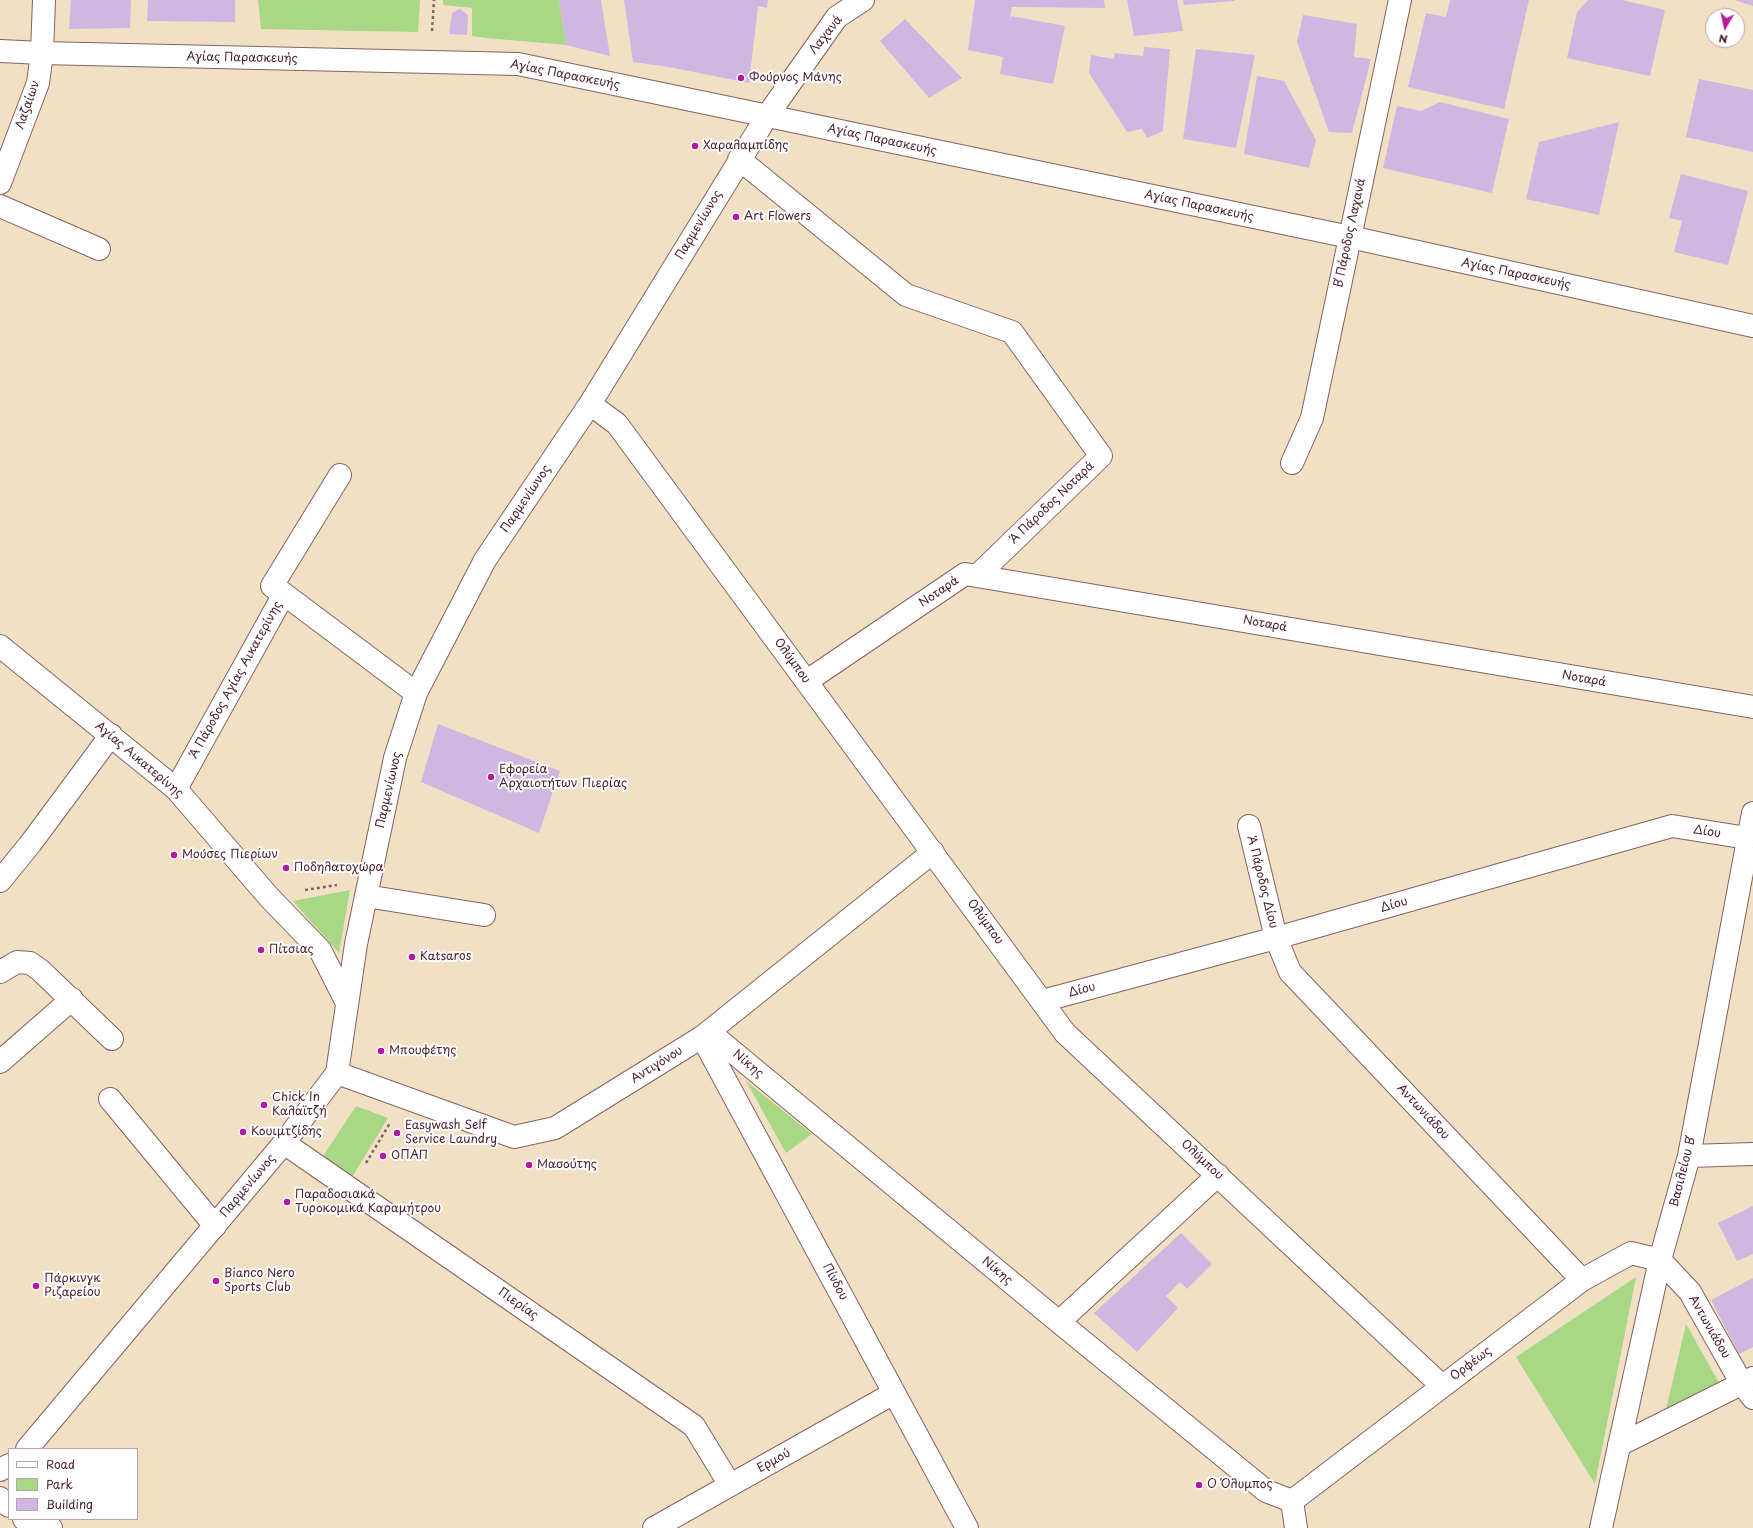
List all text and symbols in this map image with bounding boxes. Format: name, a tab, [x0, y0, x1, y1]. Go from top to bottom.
north arrow	[1705, 8, 1745, 48]
street label: Λαχανά	[806, 13, 846, 57]
text: N	[1718, 30, 1729, 48]
street label: Αγίας Παρασκευής	[186, 50, 298, 66]
street label: Αγίας Παρασκευής	[509, 57, 621, 93]
place label: Φούρνος Μάνης	[749, 71, 842, 85]
marker: Φούρνος Μάνης	[736, 73, 746, 83]
street label: Λαζαίων	[13, 79, 43, 131]
street label: Αγίας Παρασκευής	[826, 121, 938, 159]
place label: Χαραλαμπίδης	[703, 139, 789, 153]
marker: Χαραλαμπίδης	[690, 141, 700, 151]
street label: Β΄ Πάροδος Λαχανά	[1331, 177, 1369, 289]
street label: Αγίας Παρασκευής	[1143, 187, 1255, 225]
street label: Παρμενίωνος	[673, 188, 725, 262]
place label: Art Flowers	[744, 210, 811, 224]
marker: Art Flowers	[731, 212, 741, 222]
street label: Αγίας Παρασκευής	[1460, 255, 1572, 293]
street label: Α΄ Πάροδος Νοταρά	[1007, 459, 1097, 547]
street label: Παρμενίωνος	[498, 463, 554, 535]
street label: Νοταρά	[916, 574, 962, 610]
street label: Α΄ Πάροδος Αγίας Αικατερίνης	[187, 599, 285, 761]
street label: Νοταρά	[1242, 613, 1288, 635]
street label: Ολύμπου	[771, 636, 813, 686]
street label: Νοταρά	[1561, 668, 1607, 690]
street label: Αγίας Αικατερίνης	[92, 719, 186, 801]
street label: Παρμενίωνος	[373, 750, 405, 830]
place label: Εφορεία Αρχαιοτήτων Πιερίας	[499, 763, 627, 791]
marker: Εφορεία Αρχαιοτήτων Πιερίας	[486, 772, 496, 782]
street label: Δίου	[1692, 823, 1722, 841]
street label: Α΄ Πάροδος Δίου	[1244, 834, 1280, 930]
place label: Μούσες Πιερίων	[182, 848, 278, 862]
marker: Μούσες Πιερίων	[169, 850, 179, 860]
place label: Ποδηλατοχώρα	[294, 861, 383, 875]
marker: Ποδηλατοχώρα	[281, 863, 291, 873]
street label: Δίου	[1379, 894, 1409, 916]
street label: Ολύμπου	[964, 897, 1006, 947]
place label: Πίτσιας	[269, 943, 314, 957]
marker: Πίτσιας	[256, 945, 266, 955]
place label: Katsaros	[420, 950, 471, 964]
marker: Katsaros	[407, 952, 417, 962]
street label: Δίου	[1067, 979, 1097, 1001]
street label: Αντιγόνου	[629, 1043, 685, 1087]
place label: Μπουφέτης	[389, 1044, 456, 1058]
marker: Μπουφέτης	[376, 1046, 386, 1056]
street label: Νίκης	[730, 1047, 766, 1081]
street label: Αντωνιάδου	[1394, 1081, 1452, 1143]
place label: Chick In Καλαϊτζή	[272, 1091, 327, 1119]
marker: Chick In Καλαϊτζή	[259, 1100, 269, 1110]
place label: Easywash Self Service Laundry	[405, 1119, 497, 1147]
place label: Κουιμτζίδης	[251, 1125, 322, 1139]
marker: Κουιμτζίδης	[238, 1127, 248, 1137]
marker: Easywash Self Service Laundry	[392, 1128, 402, 1138]
street label: Βασιλείου Β΄	[1667, 1136, 1699, 1208]
street label: Ολύμπου	[1178, 1137, 1226, 1183]
place label: ΟΠΑΠ	[391, 1149, 428, 1163]
street label: Παρμενίωνος	[217, 1151, 279, 1221]
marker: ΟΠΑΠ	[378, 1151, 388, 1161]
place label: Μασούτης	[537, 1158, 597, 1172]
marker: Μασούτης	[524, 1160, 534, 1170]
place label: Παραδοσιακά Τυροκομικά Καραμήτρου	[295, 1188, 441, 1216]
marker: Παραδοσιακά Τυροκομικά Καραμήτρου	[282, 1197, 292, 1207]
street label: Νίκης	[979, 1254, 1015, 1288]
street label: Πίνδου	[819, 1261, 851, 1303]
place label: Bianco Nero Sports Club	[224, 1267, 295, 1295]
place label: Πάρκινγκ Ριζαρείου	[44, 1272, 101, 1300]
marker: Bianco Nero Sports Club	[211, 1276, 221, 1286]
marker: Πάρκινγκ Ριζαρείου	[31, 1281, 41, 1291]
street label: Πιερίας	[495, 1285, 541, 1323]
street label: Αντωνιάδου	[1685, 1293, 1733, 1361]
street label: Ορφέως	[1448, 1344, 1494, 1384]
street label: Ερμού	[755, 1446, 793, 1476]
legend	[8, 1448, 138, 1520]
text: Road	[46, 1455, 75, 1473]
text: Park	[46, 1475, 73, 1493]
place label: Ο Όλυμπος	[1207, 1478, 1273, 1492]
marker: Ο Όλυμπος	[1194, 1480, 1204, 1490]
text: Building	[46, 1495, 93, 1513]

